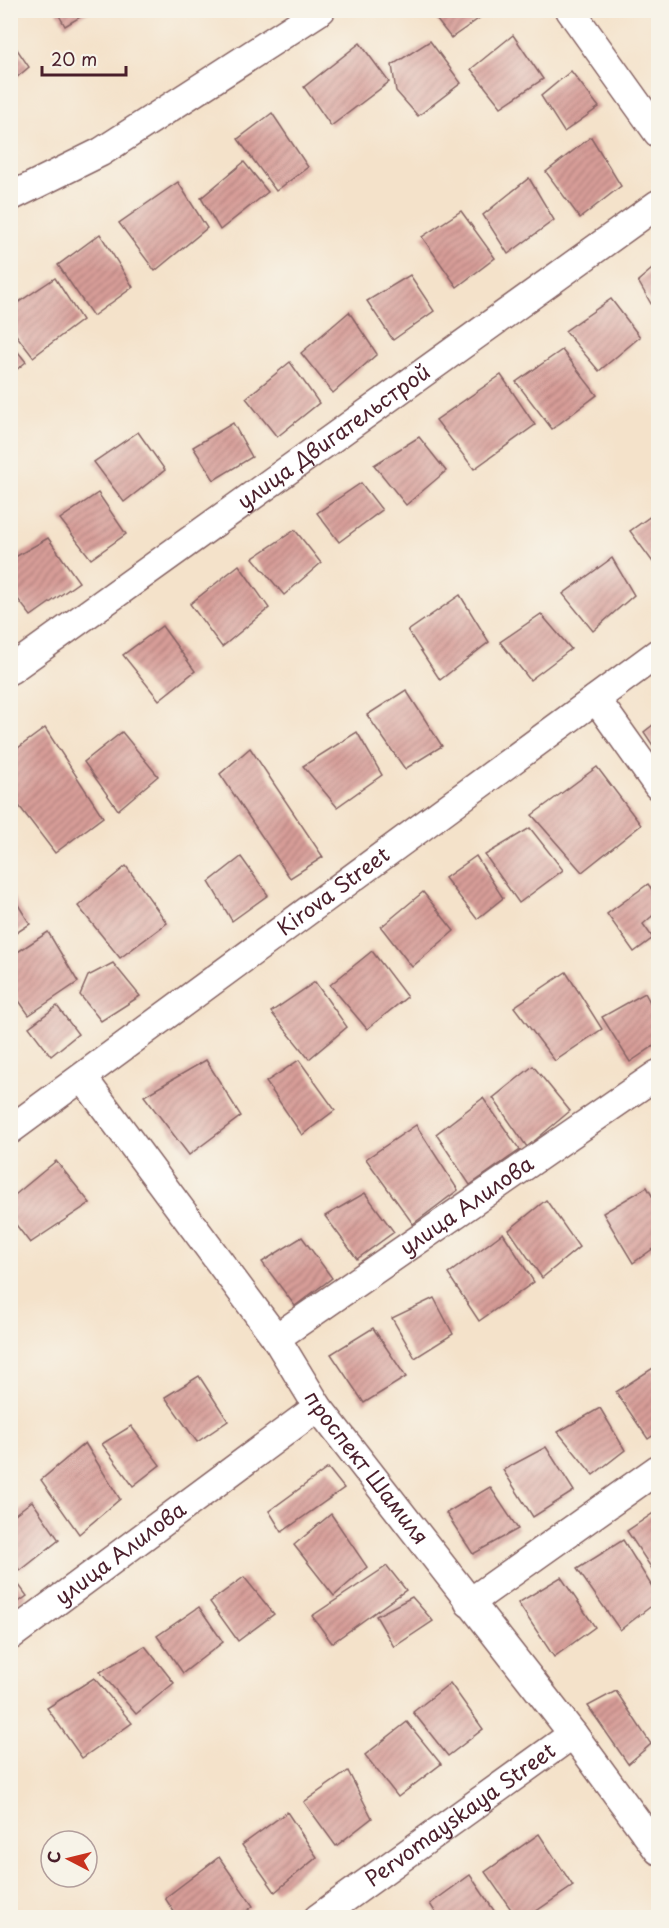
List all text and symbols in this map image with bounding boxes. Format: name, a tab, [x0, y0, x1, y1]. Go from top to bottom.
scale bar	[42, 39, 126, 77]
text: 20 m	[51, 45, 97, 72]
street label: улица Двигательстрой	[230, 355, 436, 516]
street label: Kirova Street	[269, 838, 396, 942]
street label: улица Алилова	[392, 1147, 539, 1262]
street label: проспект Шамиля	[298, 1384, 437, 1551]
street label: улица Алилова	[47, 1493, 192, 1612]
street label: Pervomayskaya Street	[358, 1734, 561, 1893]
north arrow	[39, 1829, 99, 1889]
text: С	[40, 1850, 66, 1864]

